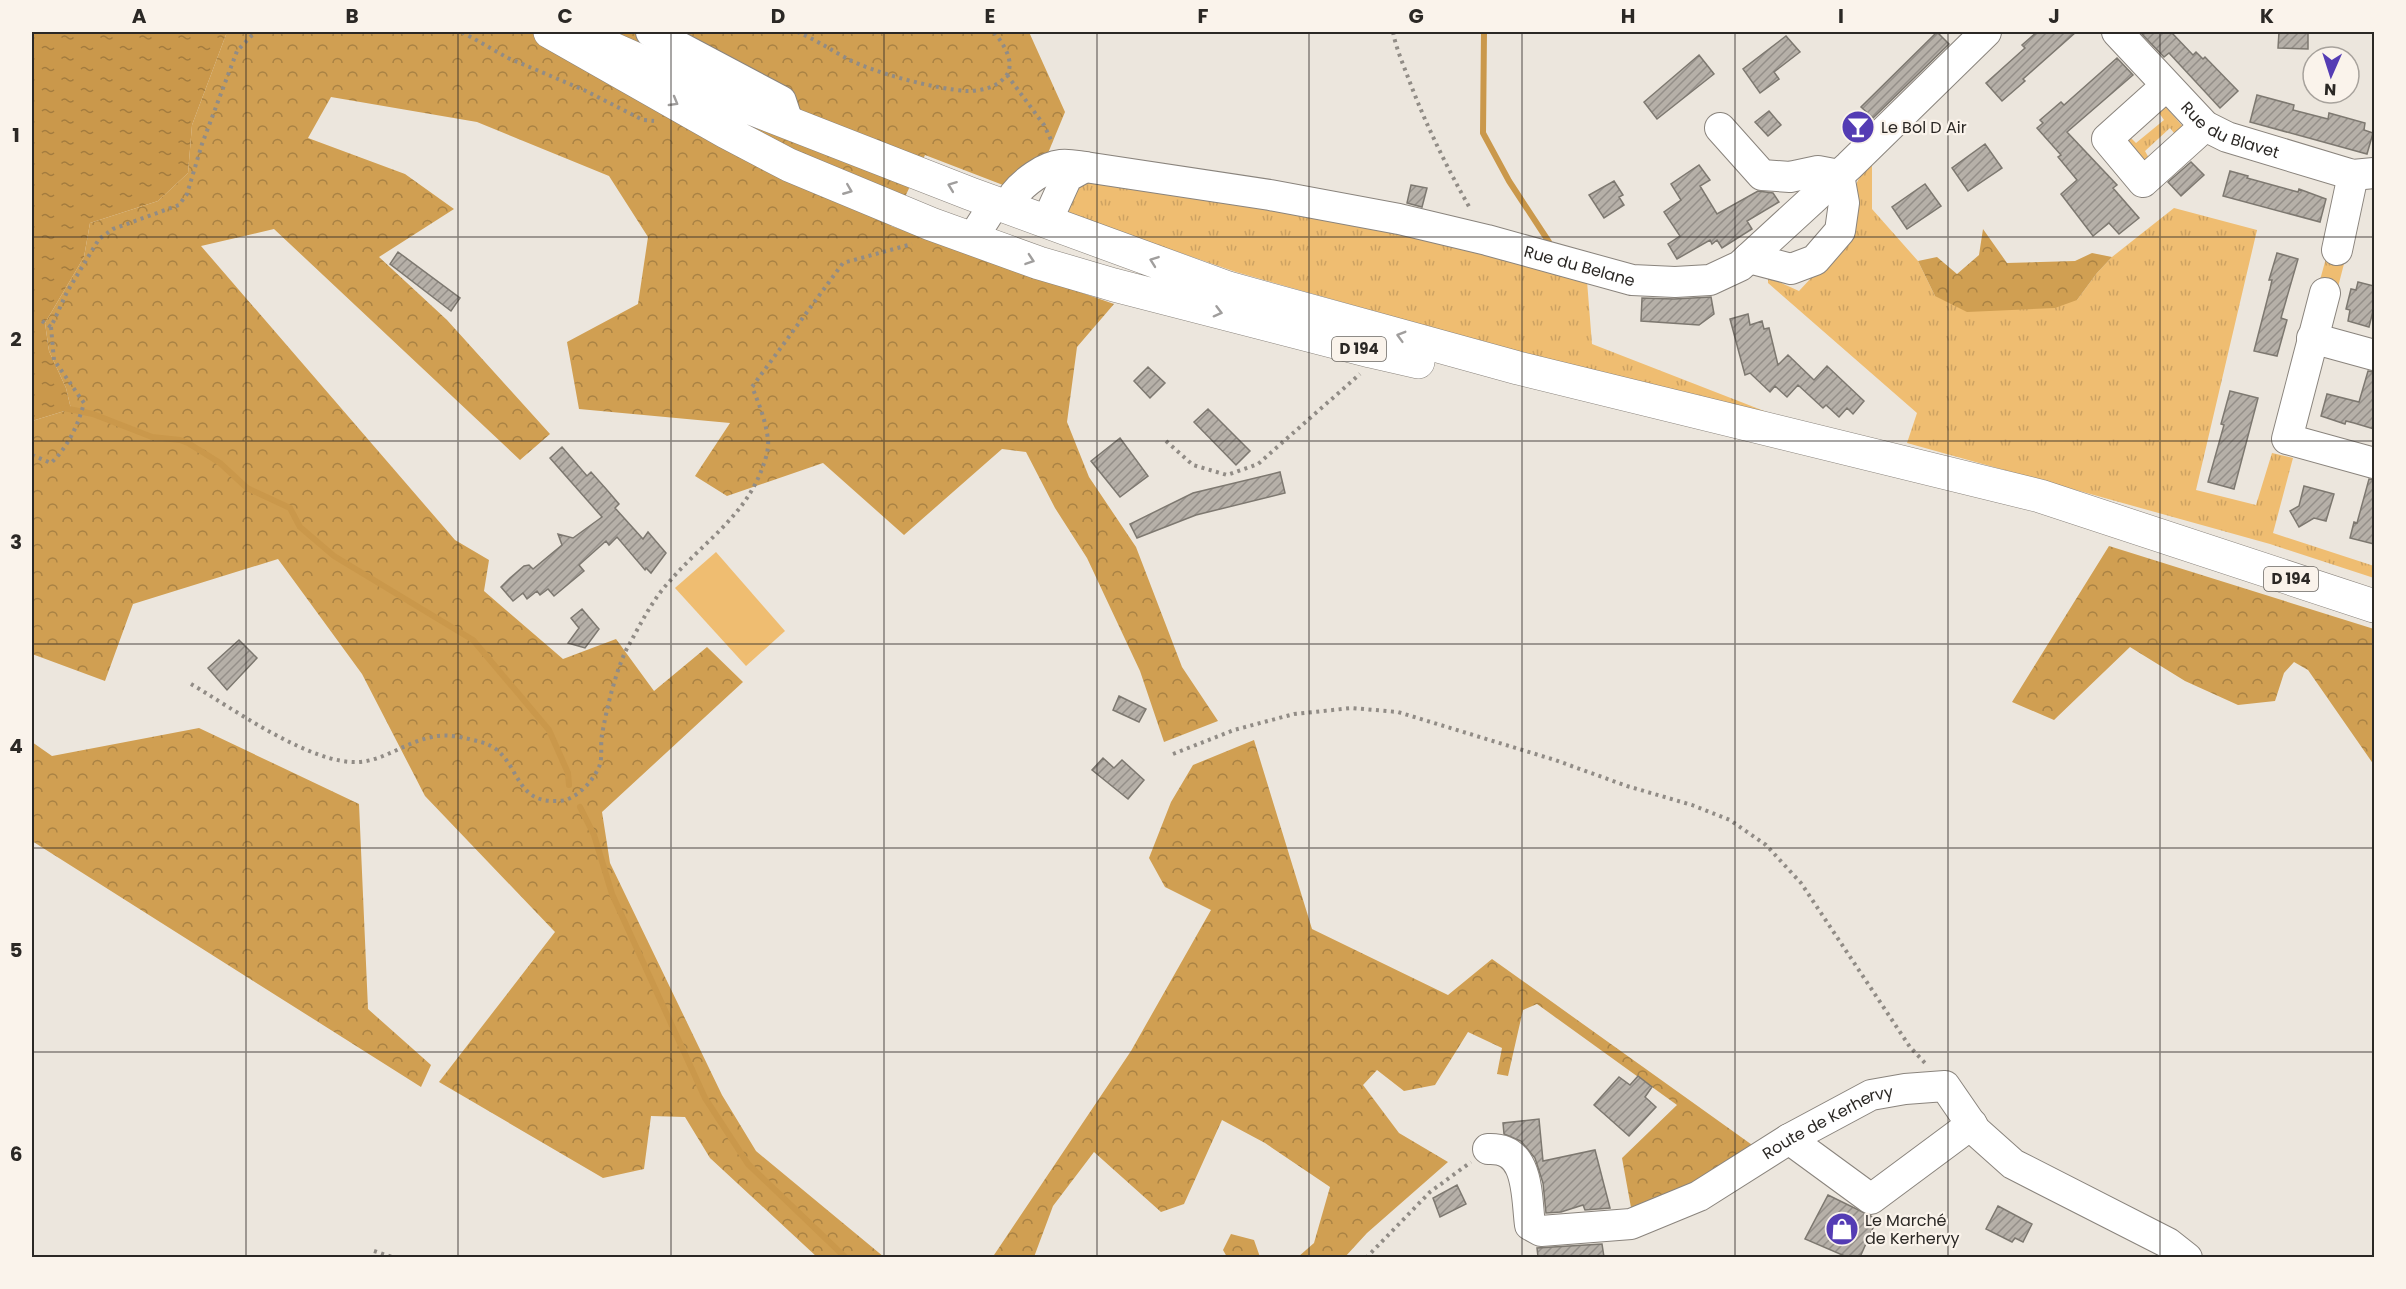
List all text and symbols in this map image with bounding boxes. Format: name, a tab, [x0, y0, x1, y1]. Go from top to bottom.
text: A	[132, 2, 147, 30]
text: B	[345, 2, 359, 30]
text: C	[557, 2, 573, 30]
text: D	[771, 2, 785, 30]
text: E	[985, 2, 995, 30]
text: F	[1198, 2, 1209, 30]
text: G	[1408, 2, 1424, 30]
text: H	[1621, 2, 1635, 30]
text: I	[1838, 2, 1844, 30]
text: J	[2048, 2, 2060, 30]
text: K	[2260, 2, 2274, 30]
north arrow	[2301, 45, 2361, 105]
text: N	[2324, 78, 2337, 101]
one-way arrow	[668, 95, 678, 107]
street label: Rue du Blavet	[2176, 96, 2282, 164]
bar icon: Le Bol D Air	[1840, 109, 1876, 145]
place label: Le Bol D Air	[1881, 116, 1967, 139]
text: 1	[12, 121, 20, 149]
one-way arrow	[947, 181, 958, 193]
one-way arrow	[842, 183, 853, 195]
street label: Rue du Belane	[1521, 240, 1638, 292]
one-way arrow	[1024, 252, 1035, 265]
one-way arrow	[1150, 255, 1160, 268]
one-way arrow	[1212, 305, 1223, 317]
text: 2	[10, 325, 22, 353]
one-way arrow	[1396, 331, 1407, 343]
road number: D 194	[1332, 337, 1386, 361]
text: 3	[10, 528, 22, 556]
road number: D 194	[2264, 567, 2318, 591]
text: 4	[9, 732, 23, 760]
text: 5	[10, 936, 23, 964]
street label: Route de Kerhervy	[1758, 1080, 1895, 1165]
text: 6	[10, 1140, 22, 1168]
place label: Le Marché de Kerhervy	[1865, 1209, 1960, 1250]
shop icon: Le Marché de Kerhervy	[1824, 1211, 1860, 1247]

